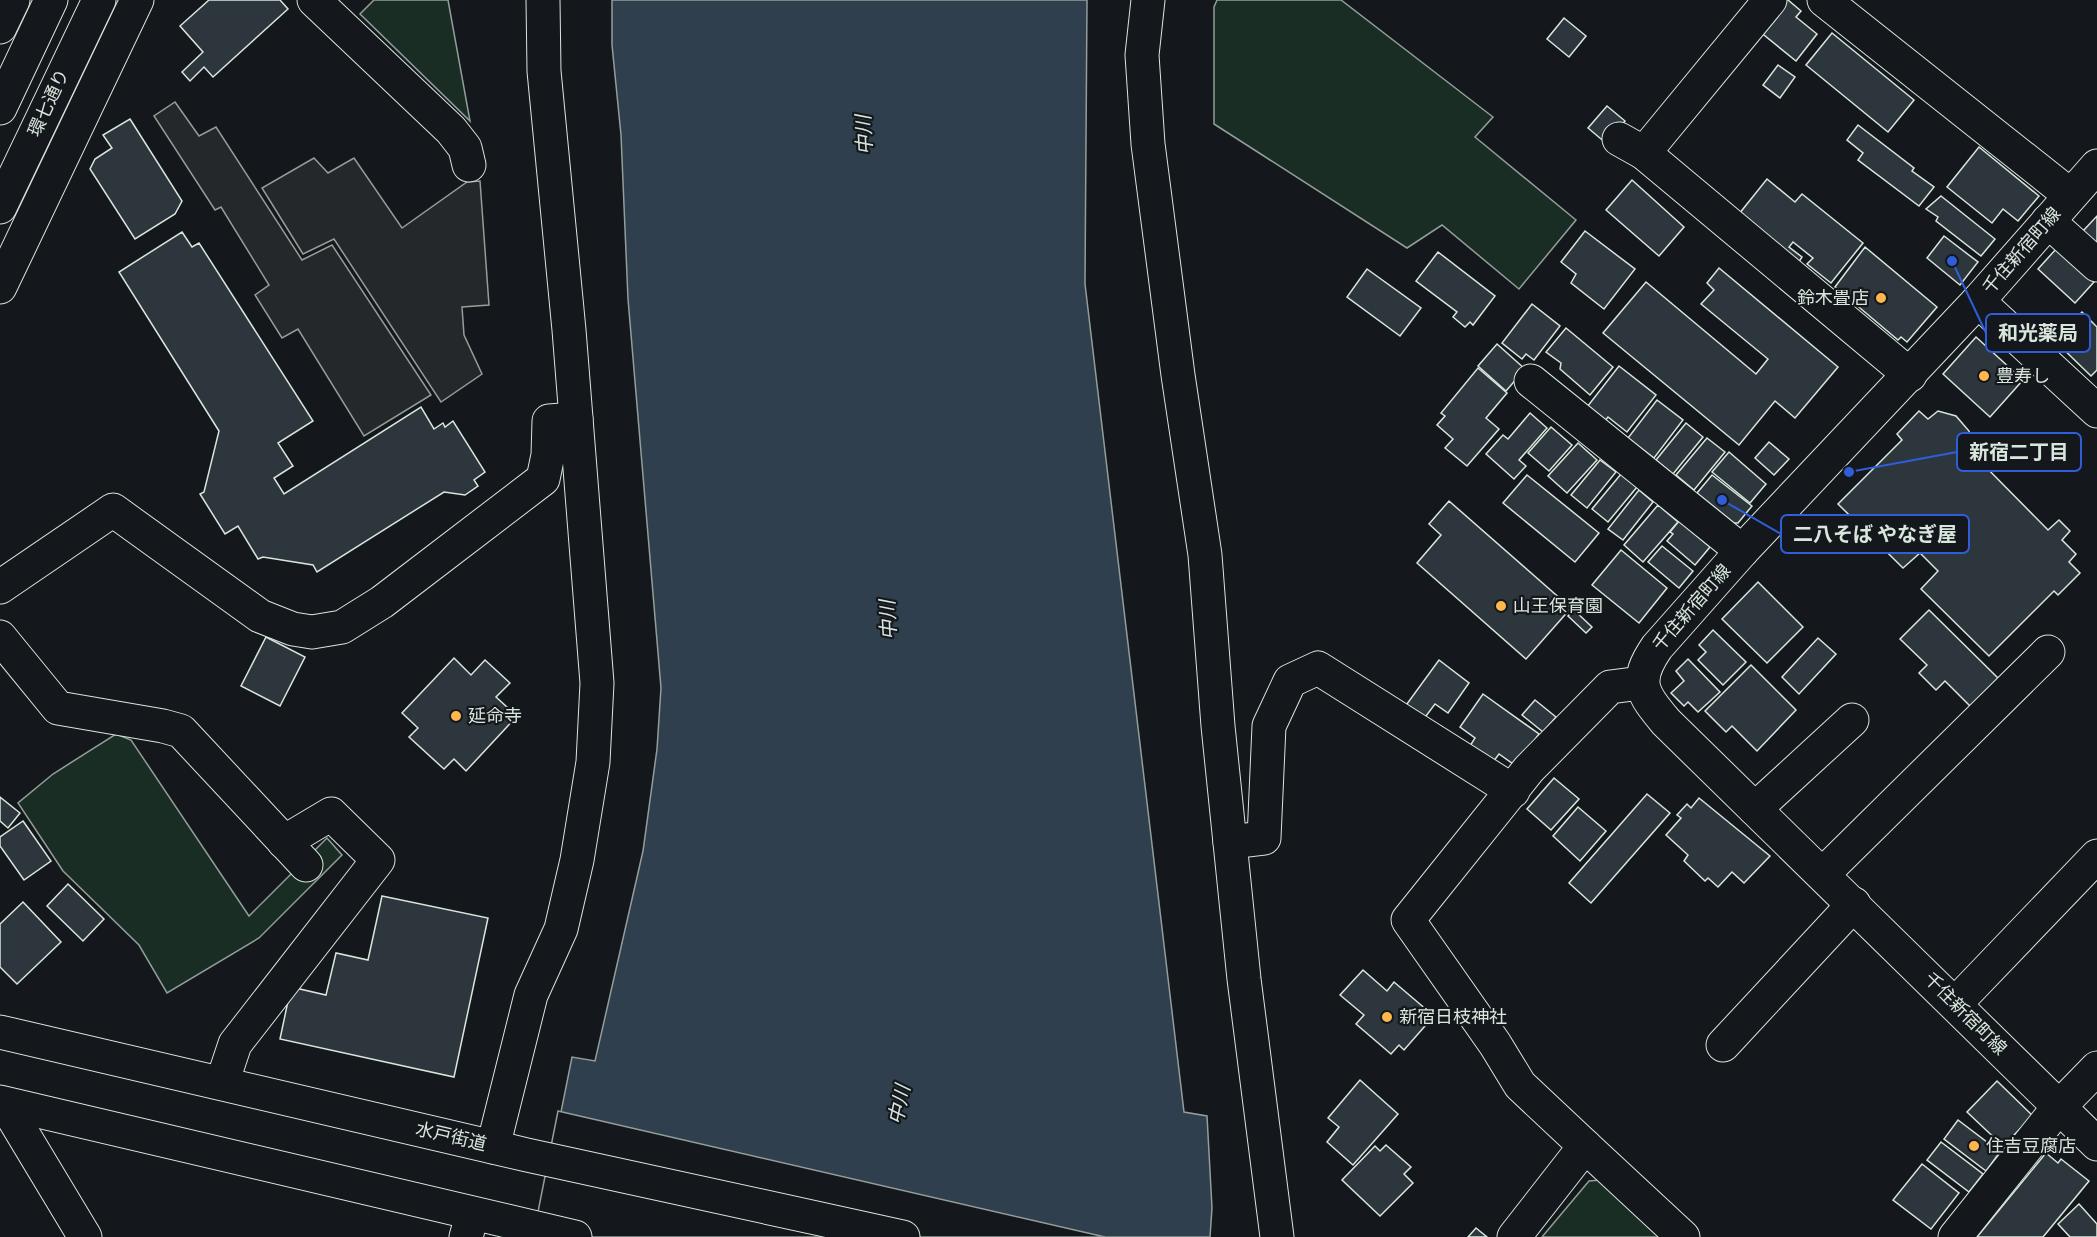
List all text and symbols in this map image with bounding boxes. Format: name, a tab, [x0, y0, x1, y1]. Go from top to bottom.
street label: 環七通り	[22, 65, 76, 141]
water label: 中川	[850, 112, 880, 156]
street label: 千住新宿町線	[1977, 202, 2067, 300]
place label: 鈴木畳店	[1797, 286, 1869, 311]
marker: 鈴木畳店	[1874, 291, 1888, 305]
callout: 和光薬局	[1986, 314, 2090, 352]
text: 和光薬局	[1998, 320, 2078, 348]
place label: 豊寿し	[1996, 364, 2050, 389]
marker: 豊寿し	[1977, 369, 1991, 383]
callout: 新宿二丁目	[1957, 433, 2081, 471]
text: 新宿二丁目	[1969, 439, 2069, 467]
callout: 二八そば やなぎ屋	[1781, 515, 1969, 553]
text: 二八そば やなぎ屋	[1793, 521, 1957, 549]
street label: 千住新宿町線	[1647, 559, 1737, 657]
place label: 山王保育園	[1513, 594, 1603, 619]
water label: 中川	[874, 597, 904, 641]
marker: 山王保育園	[1494, 599, 1508, 613]
place label: 延命寺	[468, 704, 522, 729]
marker: 延命寺	[449, 709, 463, 723]
street label: 千住新宿町線	[1918, 967, 2012, 1061]
place label: 新宿日枝神社	[1399, 1005, 1507, 1030]
marker: 新宿日枝神社	[1380, 1010, 1394, 1024]
water label: 中川	[882, 1081, 918, 1127]
street label: 水戸街道	[413, 1117, 489, 1157]
place label: 住吉豆腐店	[1986, 1134, 2076, 1159]
marker: 住吉豆腐店	[1967, 1139, 1981, 1153]

